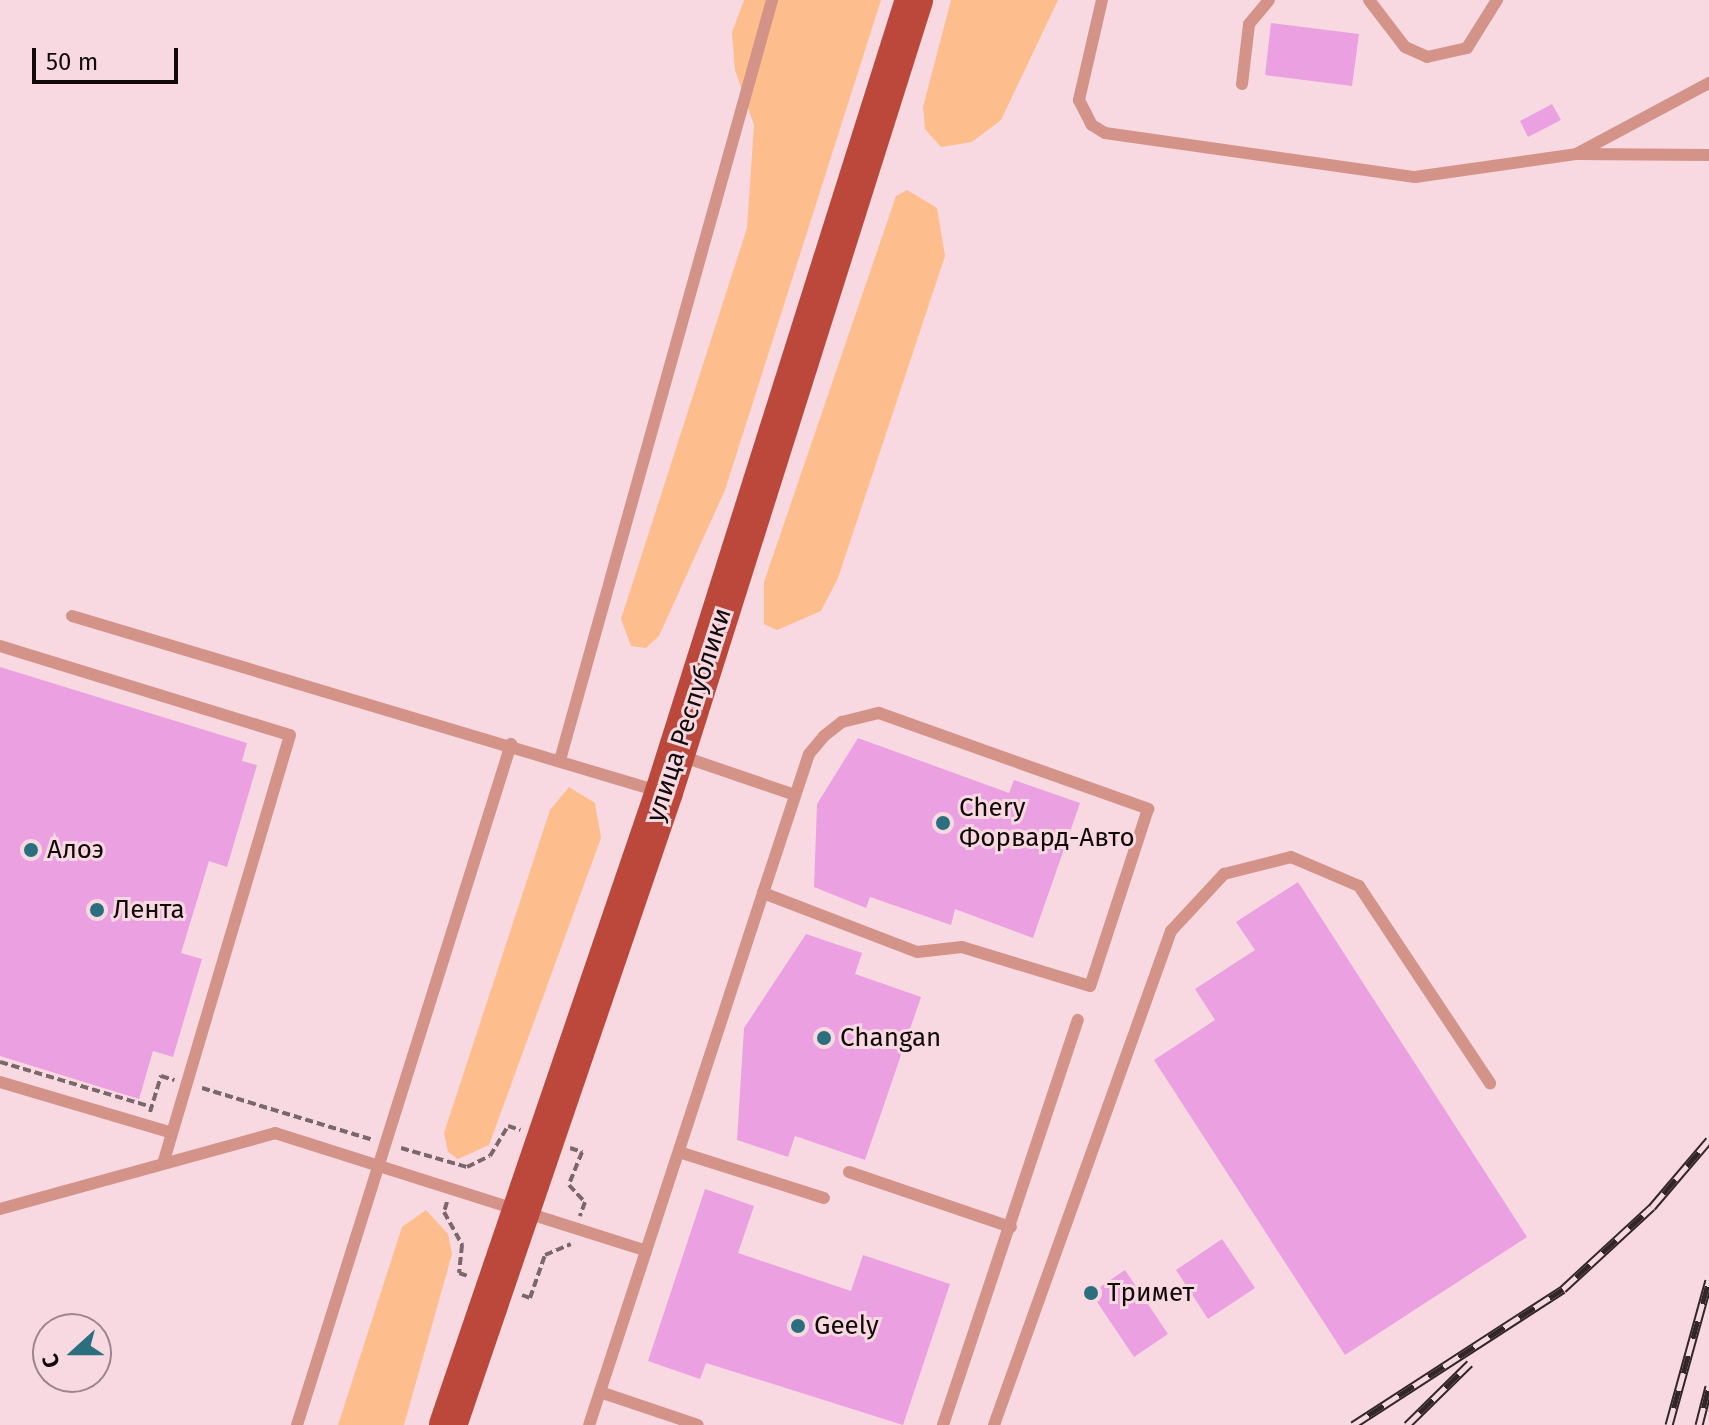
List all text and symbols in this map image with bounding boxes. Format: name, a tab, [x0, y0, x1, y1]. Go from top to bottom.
scale bar	[36, 32, 182, 82]
text: 50 m	[46, 48, 98, 76]
street label: улица Республики	[640, 604, 738, 826]
place label: Chery Форвард-Авто	[959, 792, 1135, 854]
marker: Chery Форвард-Авто	[934, 814, 952, 832]
place label: Алоэ	[47, 834, 104, 866]
marker: Алоэ	[22, 841, 40, 859]
place label: Лента	[113, 894, 185, 926]
marker: Лента	[88, 901, 106, 919]
place label: Changan	[840, 1022, 941, 1054]
marker: Changan	[815, 1029, 833, 1047]
place label: Тримет	[1107, 1277, 1194, 1309]
marker: Тримет	[1082, 1284, 1100, 1302]
place label: Geely	[814, 1310, 879, 1342]
north arrow	[32, 1313, 112, 1393]
marker: Geely	[789, 1317, 807, 1335]
text: С	[36, 1350, 66, 1372]

